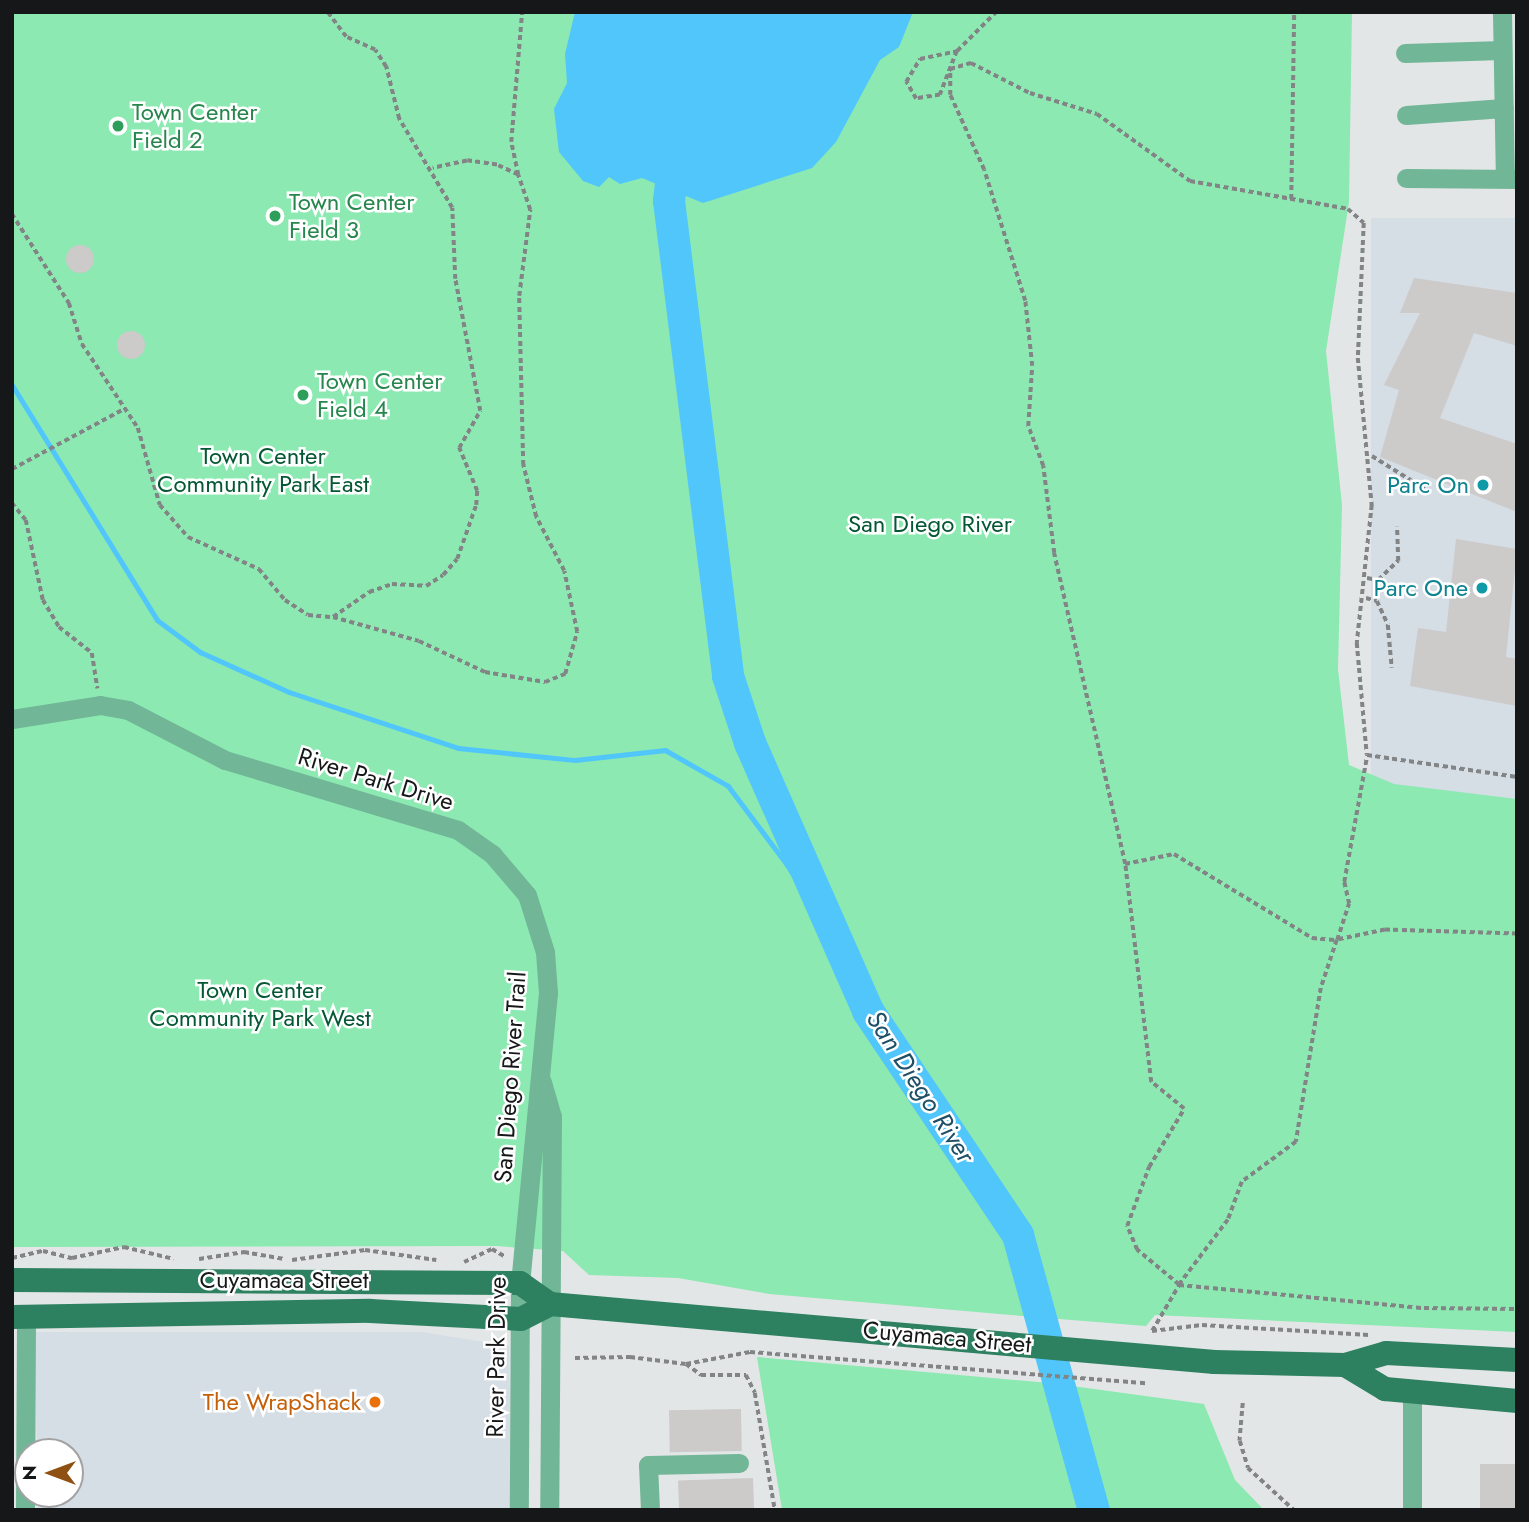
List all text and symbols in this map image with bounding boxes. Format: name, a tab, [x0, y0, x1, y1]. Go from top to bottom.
place label: Town Center Field 2	[132, 98, 257, 154]
marker: Town Center Field 2	[110, 118, 126, 134]
place label: Town Center Field 3	[289, 188, 414, 244]
marker: Town Center Field 3	[267, 208, 283, 224]
place label: Town Center Field 4	[317, 367, 442, 423]
marker: Town Center Field 4	[295, 387, 311, 403]
park label: Town Center Community Park East	[157, 442, 369, 498]
place label: Parc On	[1387, 471, 1469, 499]
marker: Parc On	[1475, 477, 1491, 493]
park label: San Diego River	[848, 510, 1012, 538]
place label: Parc One	[1374, 574, 1468, 602]
marker: Parc One	[1474, 580, 1490, 596]
street label: River Park Drive	[295, 742, 457, 816]
street label: San Diego River Trail	[488, 970, 532, 1184]
park label: Town Center Community Park West	[149, 976, 371, 1032]
water label: San Diego River	[859, 1005, 981, 1169]
street label: Cuyamaca Street	[200, 1266, 368, 1294]
street label: River Park Drive	[480, 1276, 512, 1438]
street label: Cuyamaca Street	[862, 1315, 1032, 1359]
place label: The WrapShack	[203, 1388, 361, 1416]
marker: The WrapShack	[367, 1394, 383, 1410]
north arrow	[14, 1438, 84, 1508]
text: N	[16, 1465, 43, 1481]

